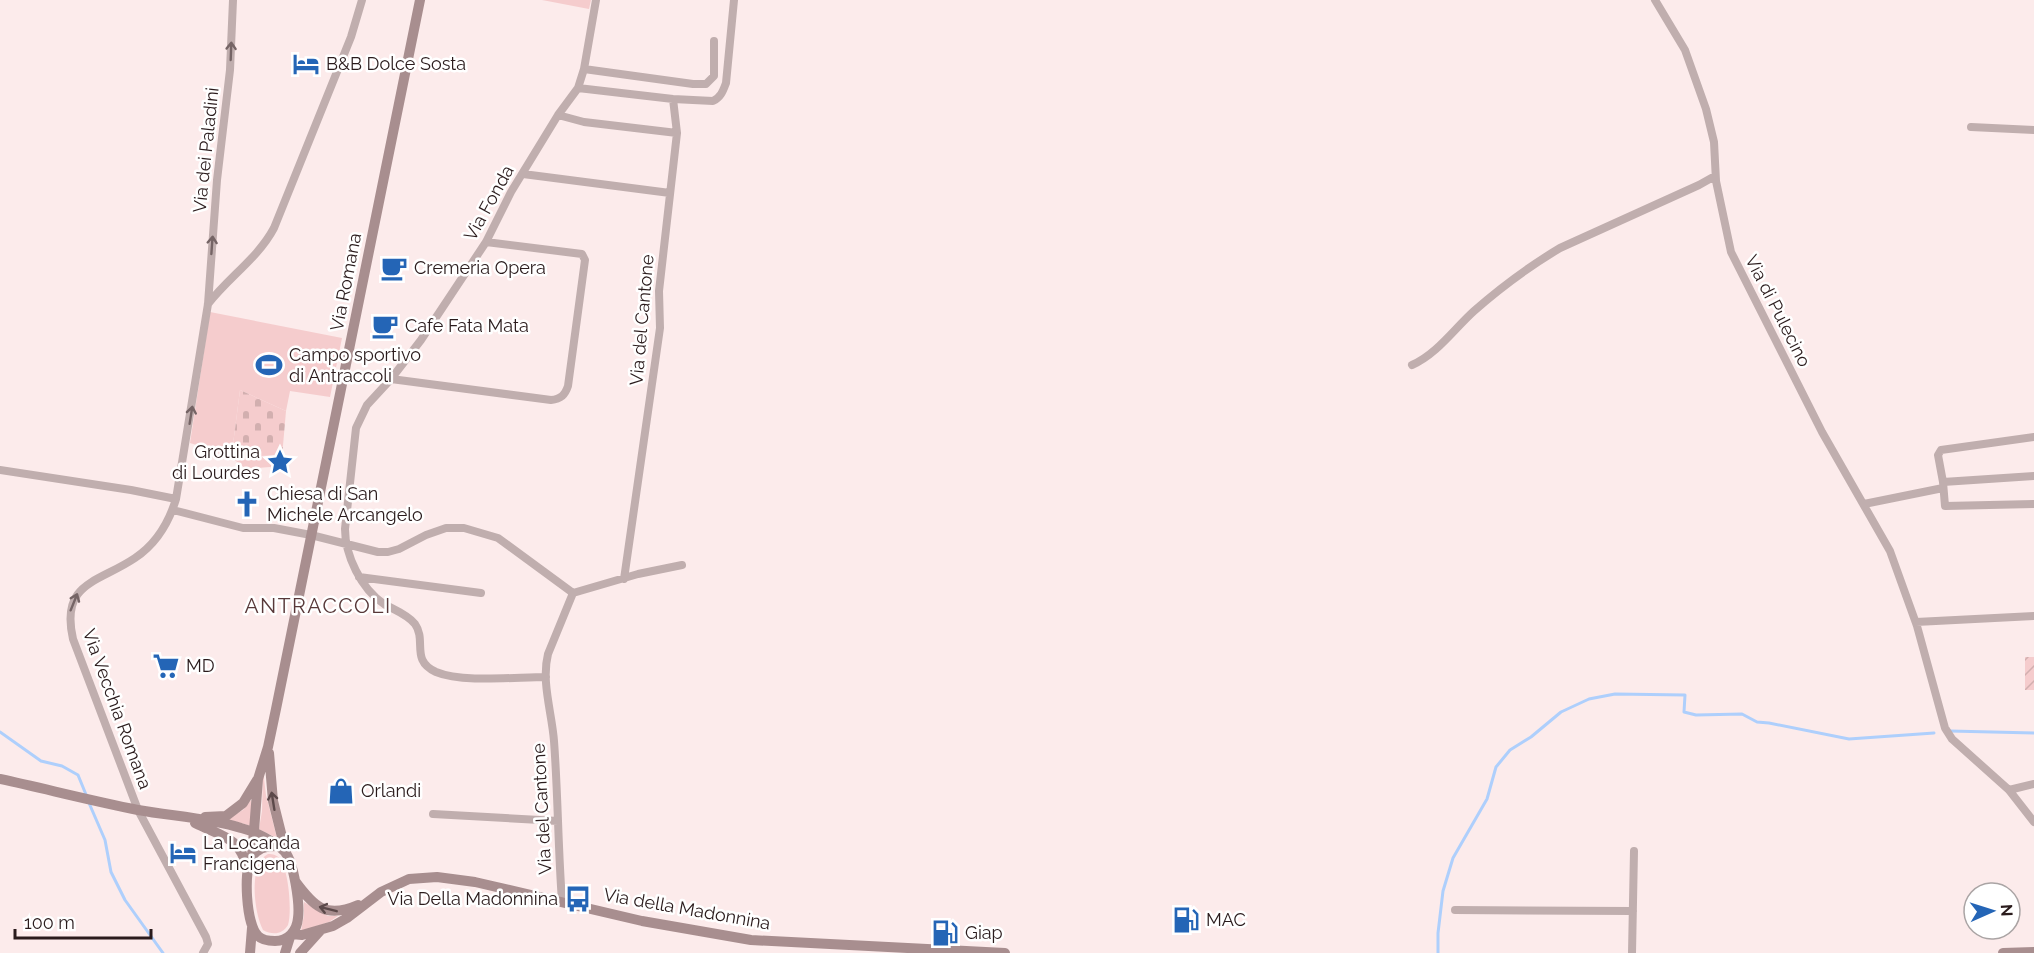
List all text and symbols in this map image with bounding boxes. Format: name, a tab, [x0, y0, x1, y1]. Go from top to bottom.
one-way arrow	[225, 42, 237, 62]
hotel icon: B&B Dolce Sosta	[291, 49, 321, 79]
place label: B&B Dolce Sosta	[326, 53, 466, 74]
street label: Via dei Paladini	[188, 86, 223, 214]
street label: Via Fonda	[459, 161, 518, 244]
street label: Via Romana	[326, 231, 365, 333]
one-way arrow	[207, 236, 218, 256]
street label: Via di Pulecino	[1741, 251, 1816, 370]
cafe icon: Cremeria Opera	[379, 253, 409, 283]
street label: Via del Cantone	[625, 253, 658, 386]
place label: Cremeria Opera	[414, 257, 546, 278]
cafe icon: Cafe Fata Mata	[370, 311, 400, 341]
place label: Cafe Fata Mata	[405, 315, 529, 336]
place label: Campo sportivo di Antraccoli	[289, 344, 421, 386]
sports icon: Campo sportivo di Antraccoli	[254, 350, 284, 380]
one-way arrow	[185, 405, 196, 425]
place label: Grottina di Lourdes	[172, 441, 260, 483]
place icon: Grottina di Lourdes	[265, 447, 295, 477]
place label: Chiesa di San Michele Arcangelo	[267, 483, 423, 525]
church icon: Chiesa di San Michele Arcangelo	[232, 489, 262, 519]
district label: ANTRACCOLI	[244, 593, 392, 618]
one-way arrow	[69, 594, 80, 612]
street label: Via Vecchia Romana	[79, 626, 156, 792]
supermarket icon: MD	[151, 651, 181, 681]
place label: MD	[186, 655, 215, 676]
street label: Via del Cantone	[528, 742, 555, 875]
shop icon: Orlandi	[326, 776, 356, 806]
place label: Orlandi	[361, 780, 421, 801]
one-way arrow	[267, 791, 278, 811]
place label: La Locanda Francigena	[203, 832, 300, 874]
hotel icon: La Locanda Francigena	[168, 838, 198, 868]
north arrow	[1962, 881, 2022, 941]
street label: Via della Madonnina	[602, 883, 772, 934]
bus stop icon: Via Della Madonnina	[563, 884, 593, 914]
place label: Via Della Madonnina	[387, 888, 558, 909]
scale bar	[15, 902, 152, 940]
one-way arrow	[319, 903, 338, 915]
text: N	[1997, 904, 2016, 917]
fuel station icon: MAC	[1171, 905, 1201, 935]
place label: MAC	[1206, 909, 1246, 930]
text: 100 m	[24, 912, 75, 933]
fuel station icon: Giap	[930, 918, 960, 948]
place label: Giap	[965, 922, 1003, 943]

